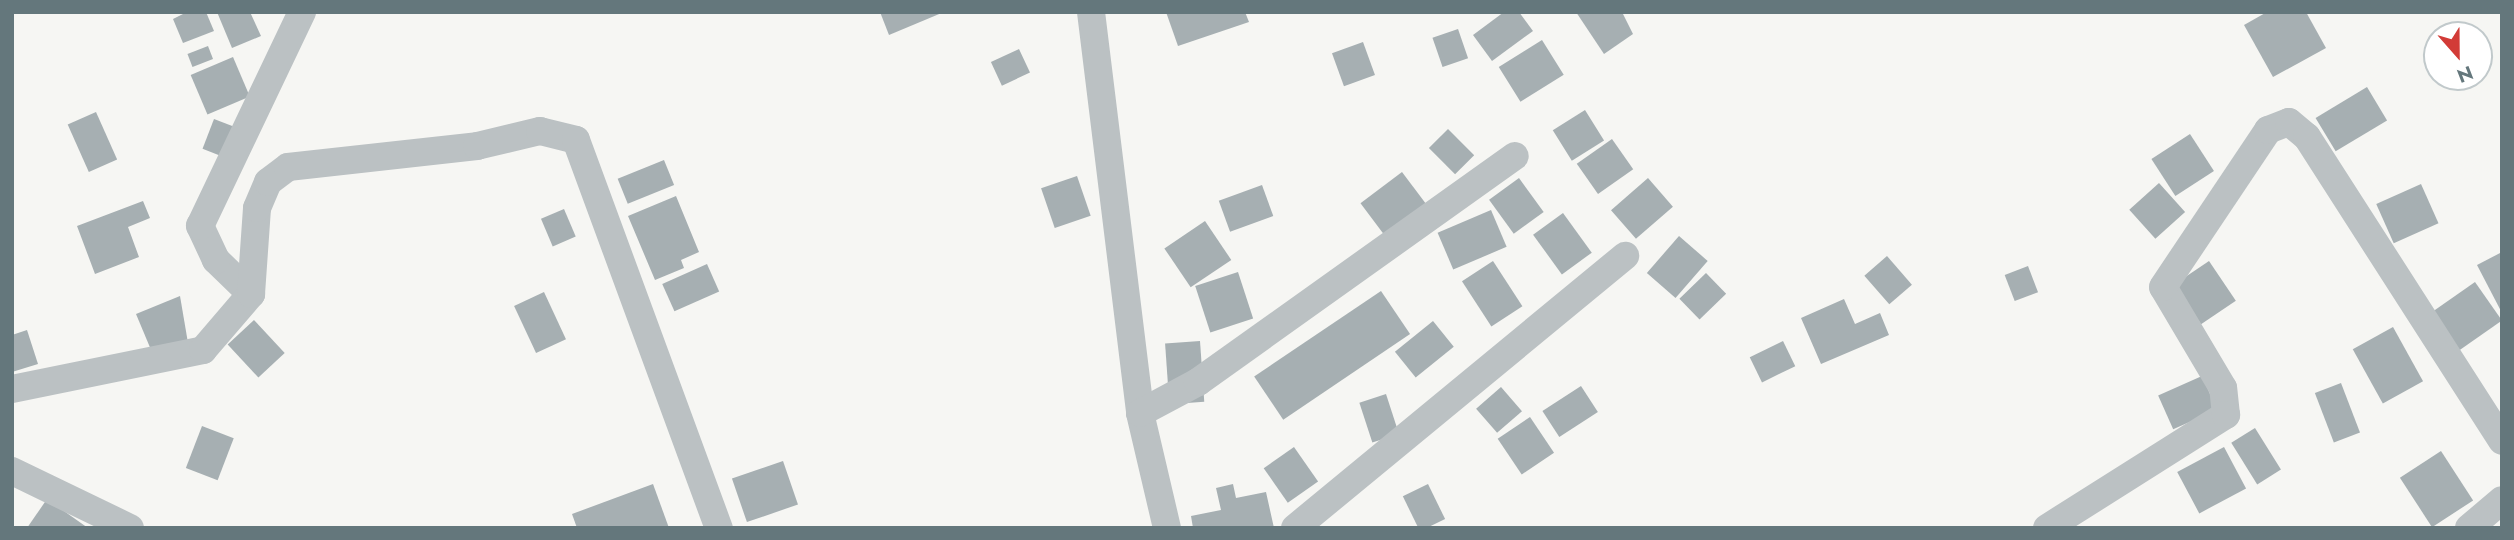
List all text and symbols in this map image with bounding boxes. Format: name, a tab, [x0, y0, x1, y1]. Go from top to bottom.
north arrow	[2423, 21, 2493, 91]
text: N	[2453, 59, 2477, 90]

